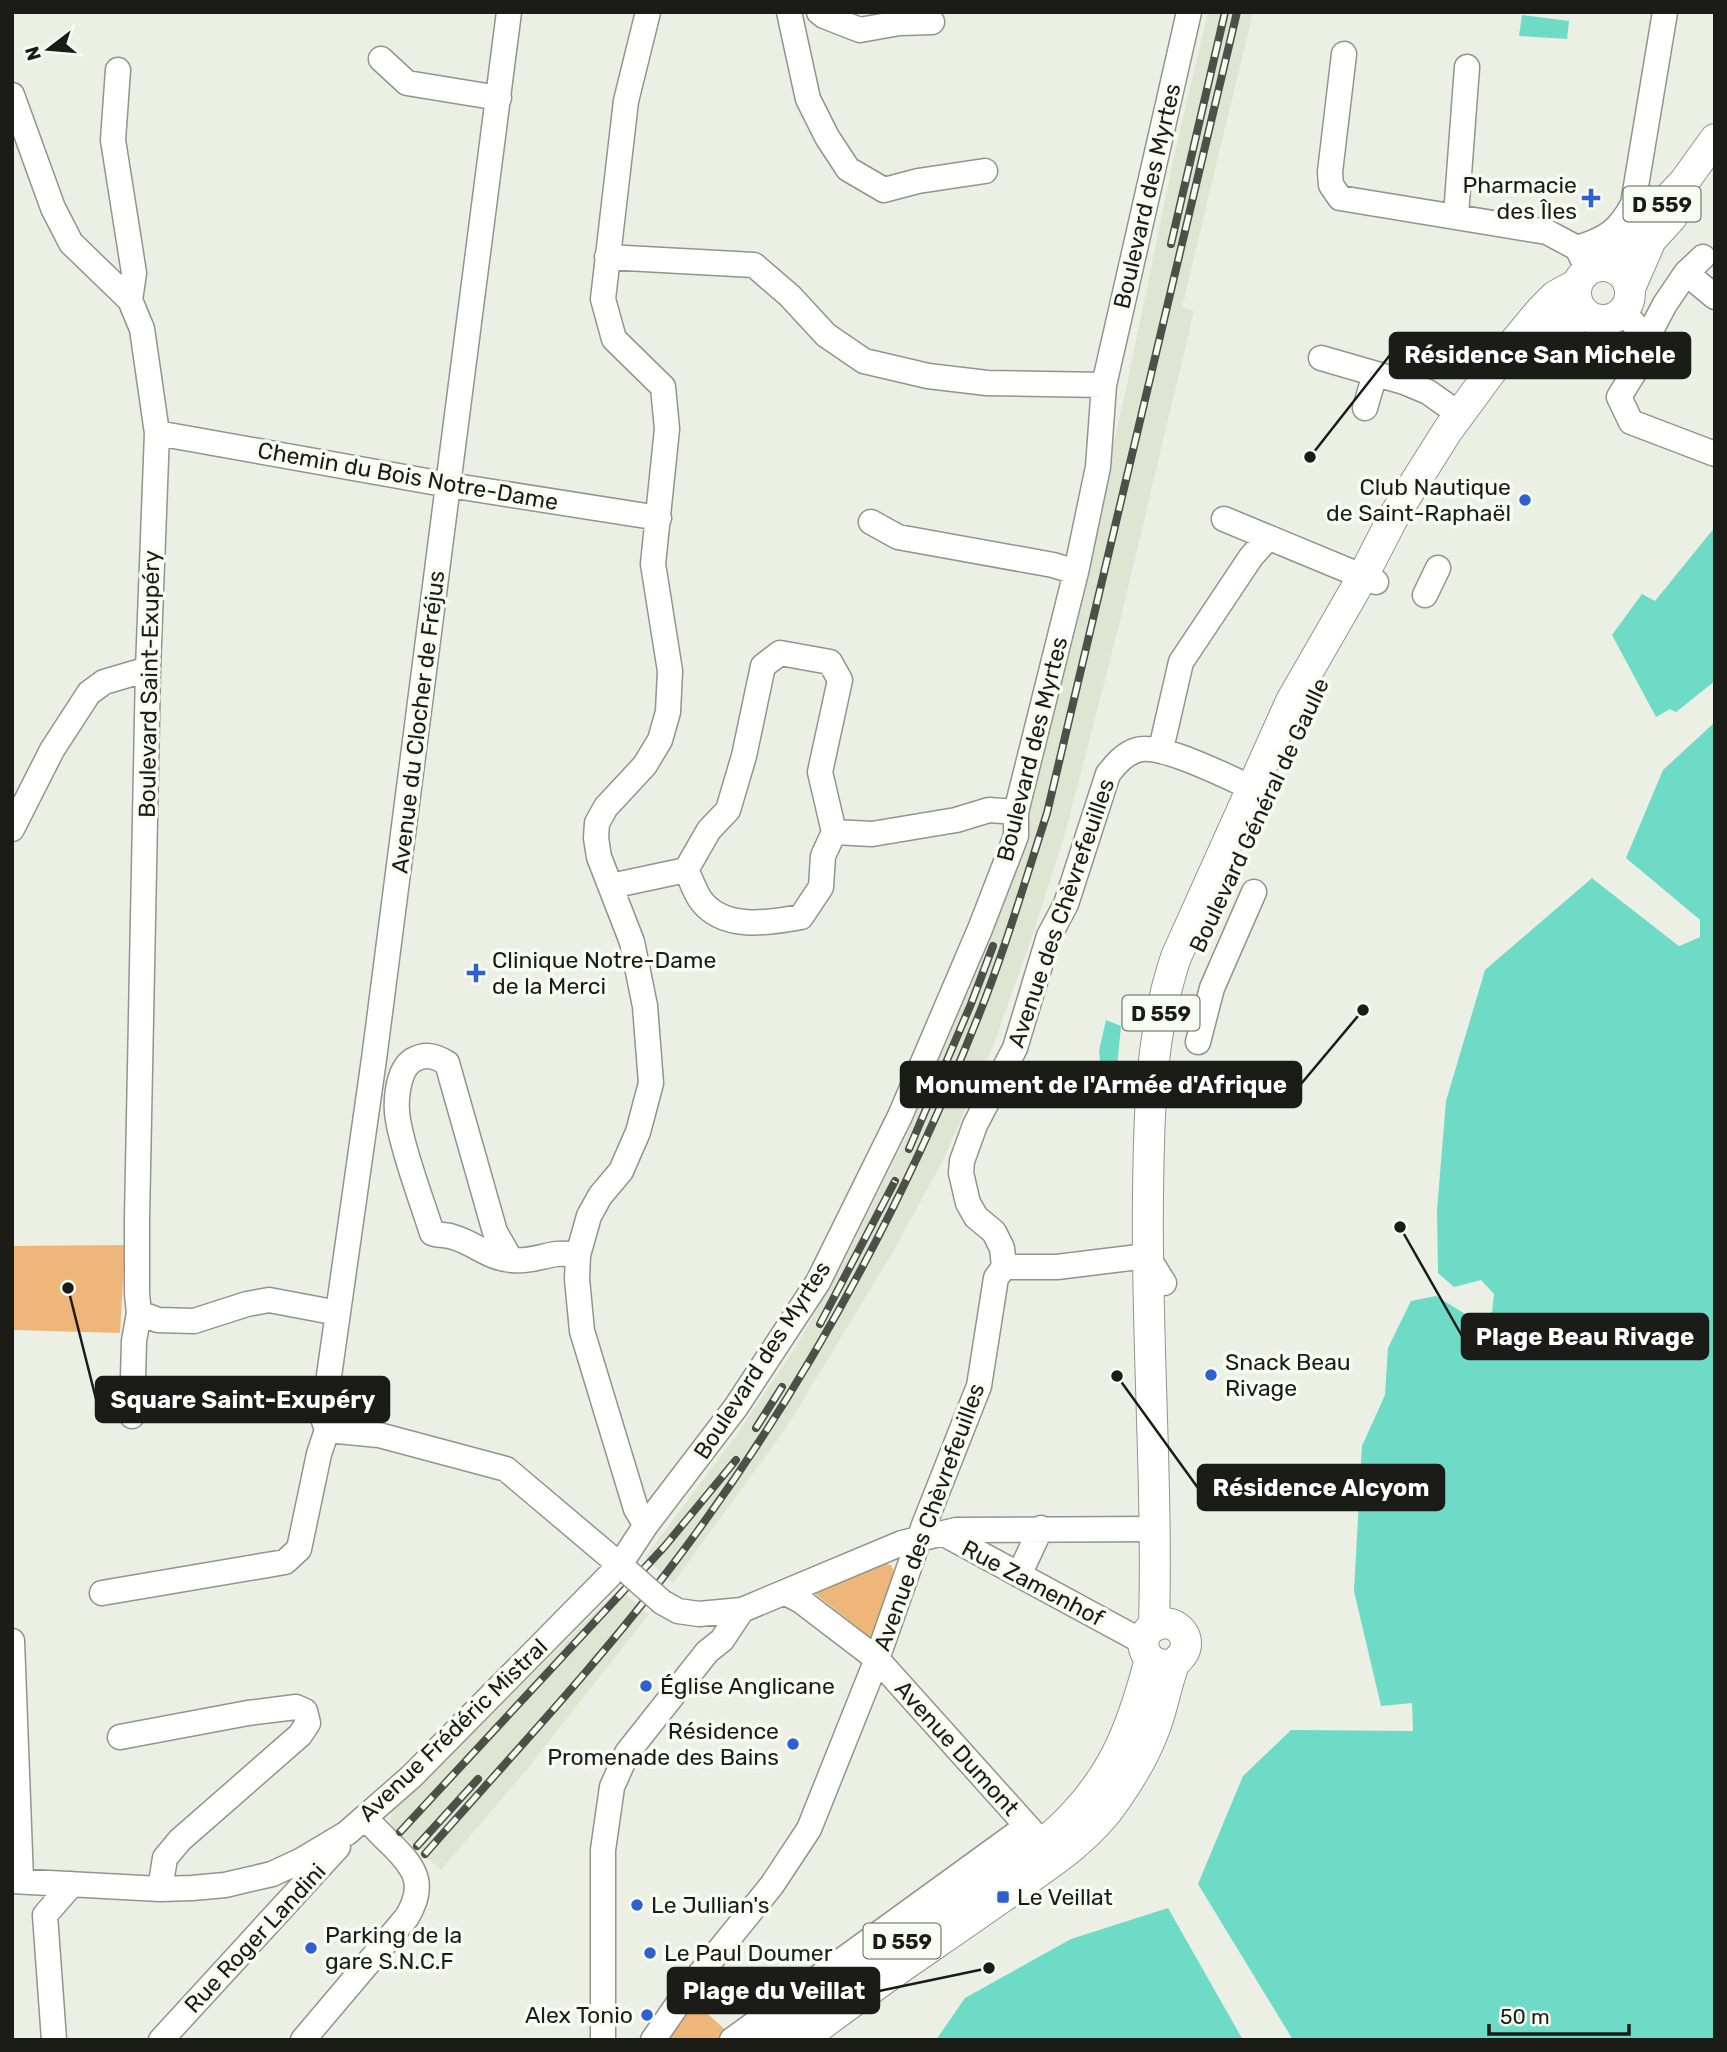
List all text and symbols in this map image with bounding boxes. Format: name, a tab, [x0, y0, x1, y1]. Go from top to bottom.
north arrow	[14, 14, 84, 84]
text: N	[20, 44, 46, 63]
street label: Boulevard des Myrtes	[1107, 81, 1187, 311]
place label: Pharmacie des Îles	[1463, 171, 1577, 225]
road number: D 559	[1624, 186, 1700, 222]
marker: Pharmacie des Îles	[1583, 190, 1599, 206]
callout: Résidence San Michele	[1390, 333, 1690, 378]
text: Résidence San Michele	[1404, 341, 1676, 369]
street label: Chemin du Bois Notre-Dame	[256, 436, 560, 516]
place label: Club Nautique de Saint-Raphaël	[1326, 473, 1511, 527]
marker: Club Nautique de Saint-Raphaël	[1517, 492, 1533, 508]
street label: Boulevard Saint-Exupéry	[133, 550, 165, 818]
street label: Avenue du Clocher de Fréjus	[386, 569, 450, 875]
street label: Boulevard des Myrtes	[991, 634, 1073, 864]
street label: Boulevard Général de Gaulle	[1183, 673, 1335, 957]
street label: Avenue des Chèvrefeuilles	[1002, 775, 1120, 1051]
place label: Clinique Notre-Dame de la Merci	[492, 946, 716, 1000]
marker: Clinique Notre-Dame de la Merci	[466, 963, 486, 983]
road number: D 559	[1122, 996, 1200, 1030]
callout: Monument de l'Armée d'Afrique	[901, 1062, 1301, 1107]
text: Monument de l'Armée d'Afrique	[915, 1071, 1287, 1099]
street label: Boulevard des Myrtes	[687, 1256, 837, 1464]
callout: Plage Beau Rivage	[1462, 1314, 1708, 1359]
text: Plage Beau Rivage	[1476, 1323, 1694, 1351]
place label: Snack Beau Rivage	[1225, 1348, 1351, 1402]
marker: Snack Beau Rivage	[1203, 1367, 1219, 1383]
callout: Square Saint-Exupéry	[96, 1377, 389, 1422]
street label: Avenue des Chèvrefeuilles	[868, 1379, 990, 1655]
text: Square Saint-Exupéry	[111, 1386, 375, 1414]
callout: Résidence Alcyom	[1198, 1465, 1444, 1510]
text: Résidence Alcyom	[1213, 1474, 1429, 1502]
street label: Rue Zamenhof	[957, 1534, 1109, 1632]
street label: Avenue Frédéric Mistral	[353, 1633, 553, 1827]
place label: Église Anglicane	[660, 1672, 835, 1700]
street label: Avenue Dumont	[889, 1675, 1025, 1821]
marker: Église Anglicane	[638, 1678, 654, 1694]
place label: Résidence Promenade des Bains	[547, 1717, 779, 1771]
marker: Résidence Promenade des Bains	[785, 1736, 801, 1752]
street label: Rue Roger Landini	[178, 1857, 332, 2019]
place label: Le Veillat	[1017, 1883, 1113, 1911]
marker: Le Veillat	[995, 1889, 1011, 1905]
place label: Le Jullian's	[651, 1891, 770, 1919]
marker: Le Jullian's	[629, 1897, 645, 1913]
place label: Parking de la gare S.N.C.F	[325, 1921, 462, 1975]
road number: D 559	[864, 1924, 940, 1958]
place label: Le Paul Doumer	[664, 1939, 833, 1967]
marker: Parking de la gare S.N.C.F	[303, 1940, 319, 1956]
marker: Le Paul Doumer	[642, 1945, 658, 1961]
callout: Plage du Veillat	[668, 1968, 879, 2013]
text: Plage du Veillat	[683, 1977, 865, 2005]
scale bar	[1489, 1993, 1629, 2037]
place label: Alex Tonio	[525, 2001, 633, 2029]
text: 50 m	[1500, 2004, 1550, 2029]
marker: Alex Tonio	[639, 2007, 655, 2023]

